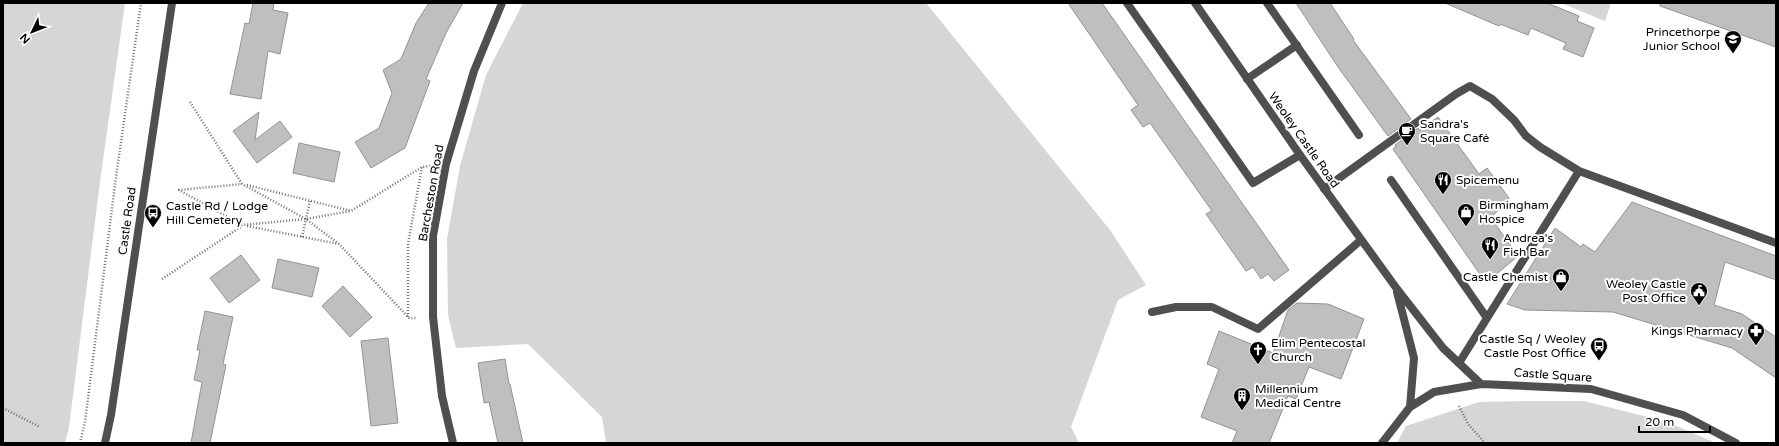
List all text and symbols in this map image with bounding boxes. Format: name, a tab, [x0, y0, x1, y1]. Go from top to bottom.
north arrow	[12, 12, 52, 52]
place label: Princethorpe Junior School	[1643, 25, 1720, 53]
school or university icon: Princethorpe Junior School	[1723, 29, 1743, 54]
text: N	[17, 31, 33, 46]
street label: Weoley Castle Road	[1266, 90, 1342, 190]
place label: Sandra's Square Café	[1420, 117, 1490, 145]
cafe icon: Sandra's Square Café	[1397, 121, 1417, 146]
street label: Barcheston Road	[416, 143, 446, 243]
restaurant icon: Spicemenu	[1433, 170, 1453, 195]
place label: Spicemenu	[1456, 173, 1519, 187]
street label: Castle Road	[115, 186, 139, 256]
place label: Birmingham Hospice	[1479, 198, 1549, 226]
place label: Castle Rd / Lodge Hill Cemetery	[166, 199, 268, 227]
shop icon: Birmingham Hospice	[1456, 202, 1476, 227]
bus stop icon: Castle Rd / Lodge Hill Cemetery	[143, 203, 163, 228]
place label: Andrea's Fish Bar	[1503, 231, 1553, 259]
restaurant icon: Andrea's Fish Bar	[1480, 235, 1500, 260]
shop icon: Castle Chemist	[1551, 267, 1571, 292]
place label: Castle Chemist	[1463, 270, 1548, 284]
place label: Weoley Castle Post Office	[1606, 277, 1686, 305]
public building icon: Weoley Castle Post Office	[1689, 281, 1709, 306]
pharmacy icon: Kings Pharmacy	[1746, 321, 1766, 346]
place label: Kings Pharmacy	[1651, 324, 1744, 338]
place label: Castle Sq / Weoley Castle Post Office	[1479, 332, 1587, 360]
place label: Elim Pentecostal Church	[1271, 336, 1366, 364]
bus stop icon: Castle Sq / Weoley Castle Post Office	[1589, 336, 1609, 361]
church icon: Elim Pentecostal Church	[1248, 340, 1268, 365]
street label: Castle Square	[1513, 365, 1593, 385]
place label: Millennium Medical Centre	[1255, 382, 1341, 410]
building icon: Millennium Medical Centre	[1232, 386, 1252, 411]
scale bar	[1639, 408, 1710, 434]
text: 20 m	[1645, 415, 1674, 429]

